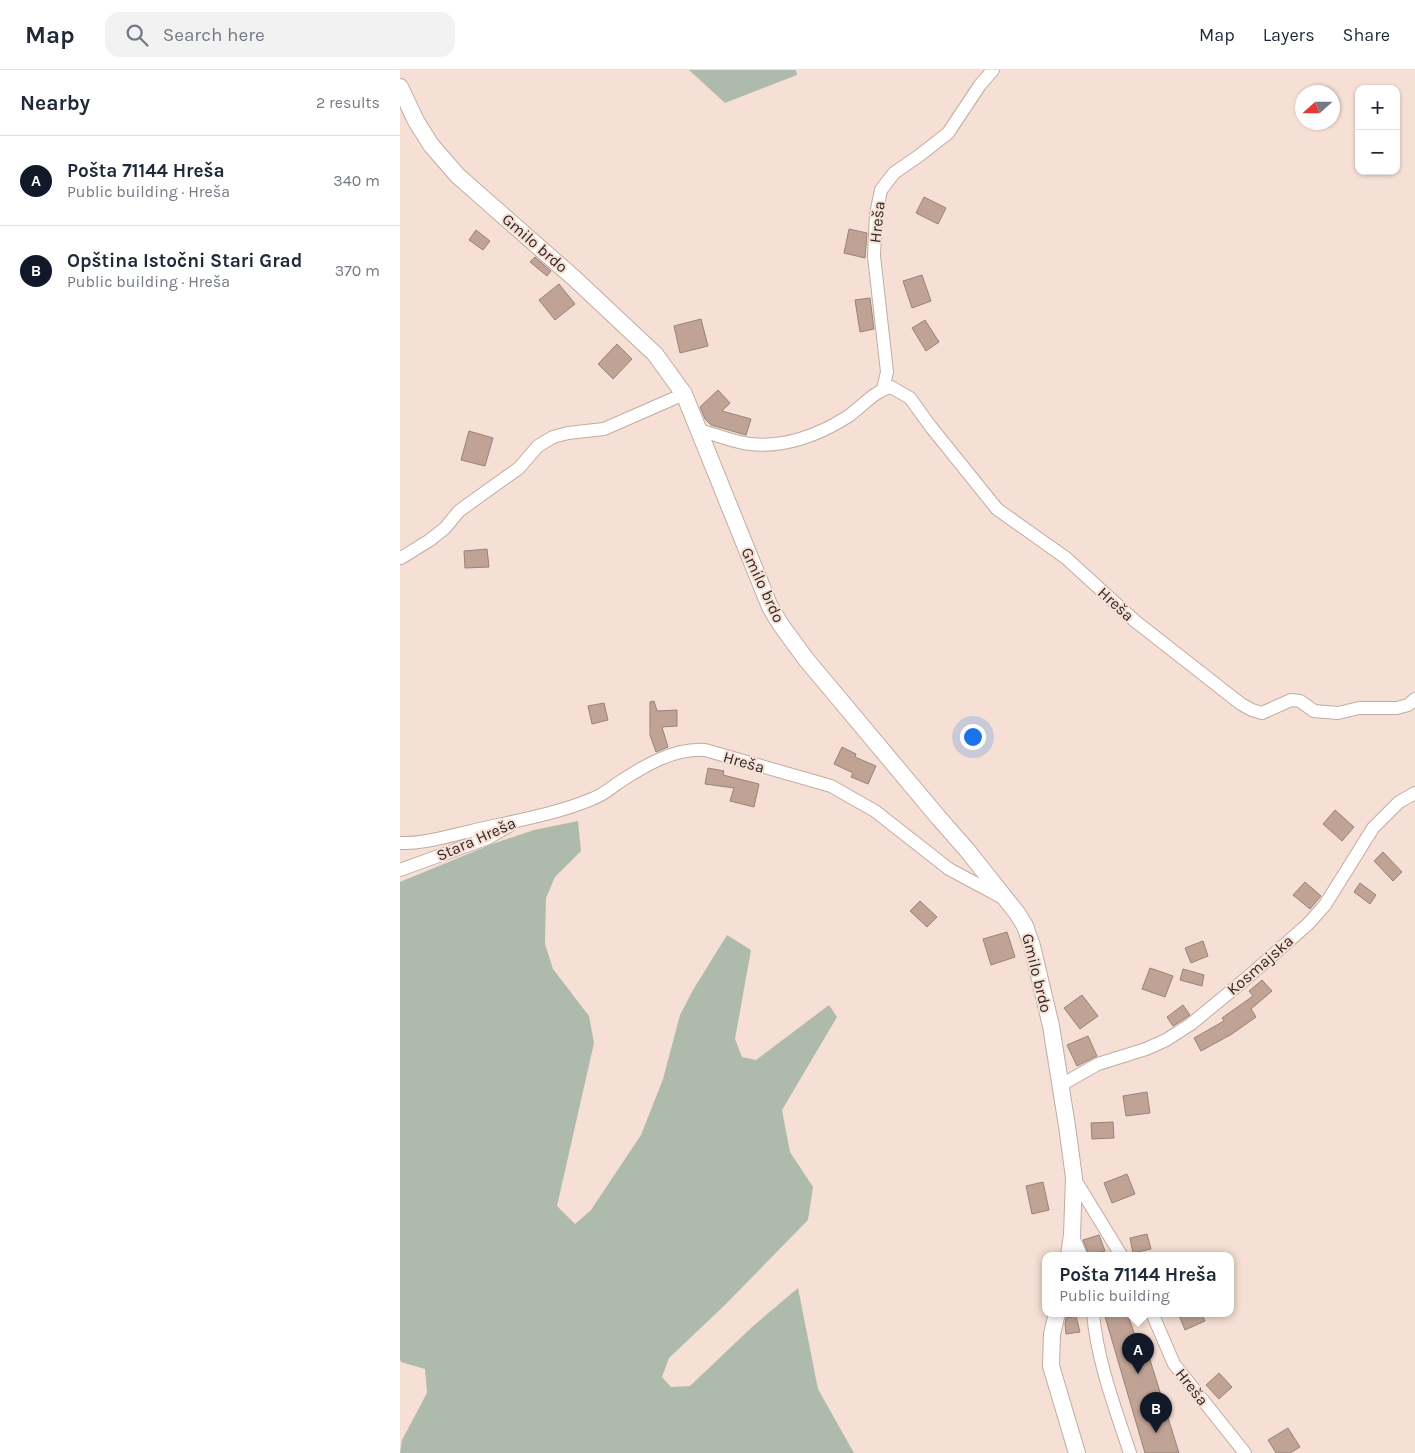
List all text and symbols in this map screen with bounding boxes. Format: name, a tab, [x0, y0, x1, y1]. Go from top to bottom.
search box	[105, 12, 455, 57]
text: Map	[25, 21, 75, 49]
icon: search	[123, 21, 151, 49]
text: Search here	[163, 24, 265, 46]
text: Map	[1199, 24, 1235, 46]
text: Layers	[1263, 24, 1315, 46]
text: Share	[1343, 24, 1390, 46]
north arrow	[1295, 85, 1340, 130]
map controls	[1355, 85, 1400, 175]
button: +	[1355, 85, 1400, 130]
text: Nearby	[20, 91, 90, 115]
text: 2 results	[316, 93, 380, 112]
button: −	[1355, 130, 1400, 175]
text: Pošta 71144 Hreša	[67, 160, 225, 182]
text: A	[31, 171, 41, 190]
text: 340 m	[333, 171, 380, 190]
text: Public building · Hreša	[67, 182, 230, 201]
street label: Hreša	[865, 200, 889, 244]
street label: Gmilo brdo	[498, 209, 572, 277]
text: Opština Istočni Stari Grad	[67, 250, 302, 272]
text: B	[31, 261, 41, 280]
text: 370 m	[335, 261, 380, 280]
text: Public building · Hreša	[67, 272, 230, 291]
street label: Gmilo brdo	[737, 544, 789, 626]
street label: Hreša	[1094, 583, 1138, 625]
your location	[960, 724, 986, 750]
street label: Hreša	[721, 747, 767, 777]
street label: Stara Hreša	[433, 813, 519, 865]
street label: Kosmajska	[1223, 931, 1297, 999]
street label: Gmilo brdo	[1018, 932, 1056, 1014]
popup	[1042, 1252, 1234, 1317]
text: Pošta 71144 Hreša	[1059, 1264, 1217, 1286]
text: Public building	[1059, 1286, 1170, 1305]
pin: A	[1122, 1333, 1154, 1374]
street label: Hreša	[1172, 1365, 1212, 1409]
pin: B	[1140, 1392, 1172, 1433]

